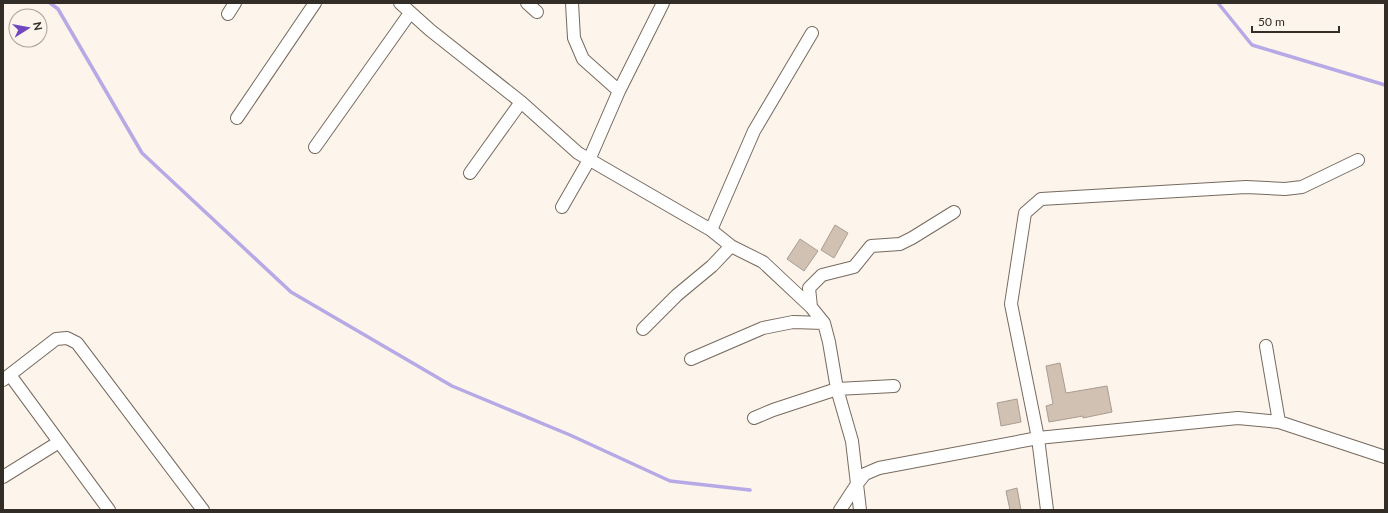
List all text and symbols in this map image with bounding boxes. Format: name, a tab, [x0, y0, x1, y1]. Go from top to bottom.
north arrow	[8, 8, 48, 48]
scale bar	[1252, 8, 1339, 34]
text: 50 m	[1258, 14, 1285, 29]
text: N	[31, 21, 45, 31]

